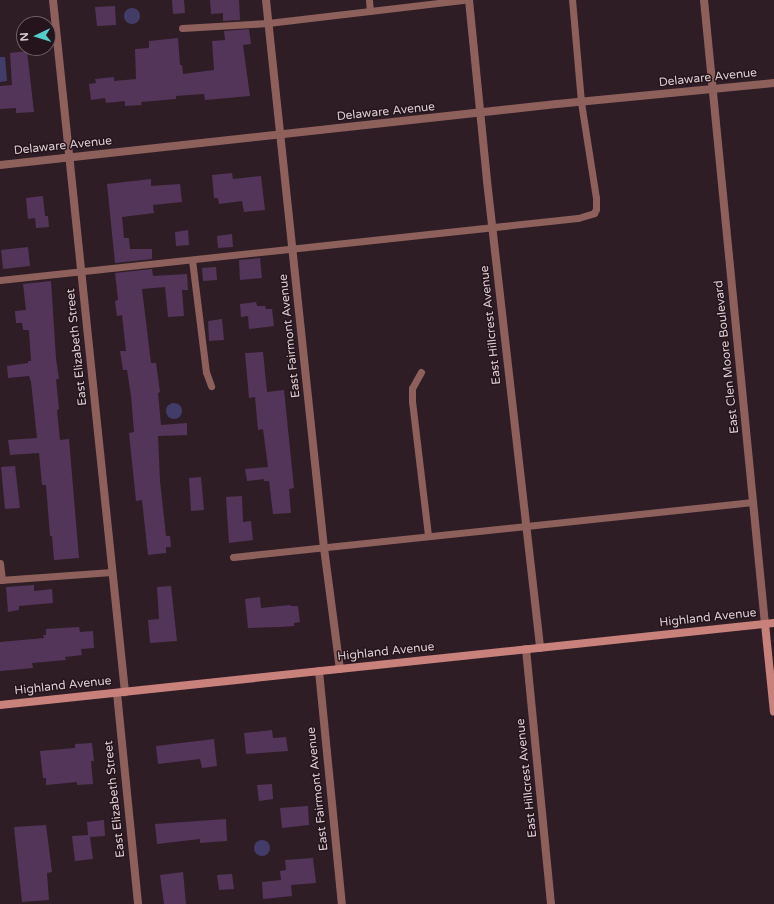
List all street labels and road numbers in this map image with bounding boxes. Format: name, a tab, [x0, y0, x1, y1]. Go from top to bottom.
street label: Delaware Avenue	[658, 66, 758, 90]
street label: Delaware Avenue	[336, 100, 436, 124]
street label: Delaware Avenue	[13, 134, 113, 158]
street label: East Hillcrest Avenue	[478, 265, 504, 385]
street label: East Fairmont Avenue	[276, 273, 304, 399]
street label: East Clen Moore Boulevard	[712, 280, 742, 434]
street label: East Elizabeth Street	[64, 288, 90, 406]
street label: Highland Avenue	[659, 606, 757, 630]
street label: Highland Avenue	[337, 640, 435, 664]
street label: Highland Avenue	[14, 674, 112, 698]
street label: East Hillcrest Avenue	[514, 718, 540, 838]
street label: East Fairmont Avenue	[304, 726, 332, 852]
street label: East Elizabeth Street	[102, 740, 128, 858]

